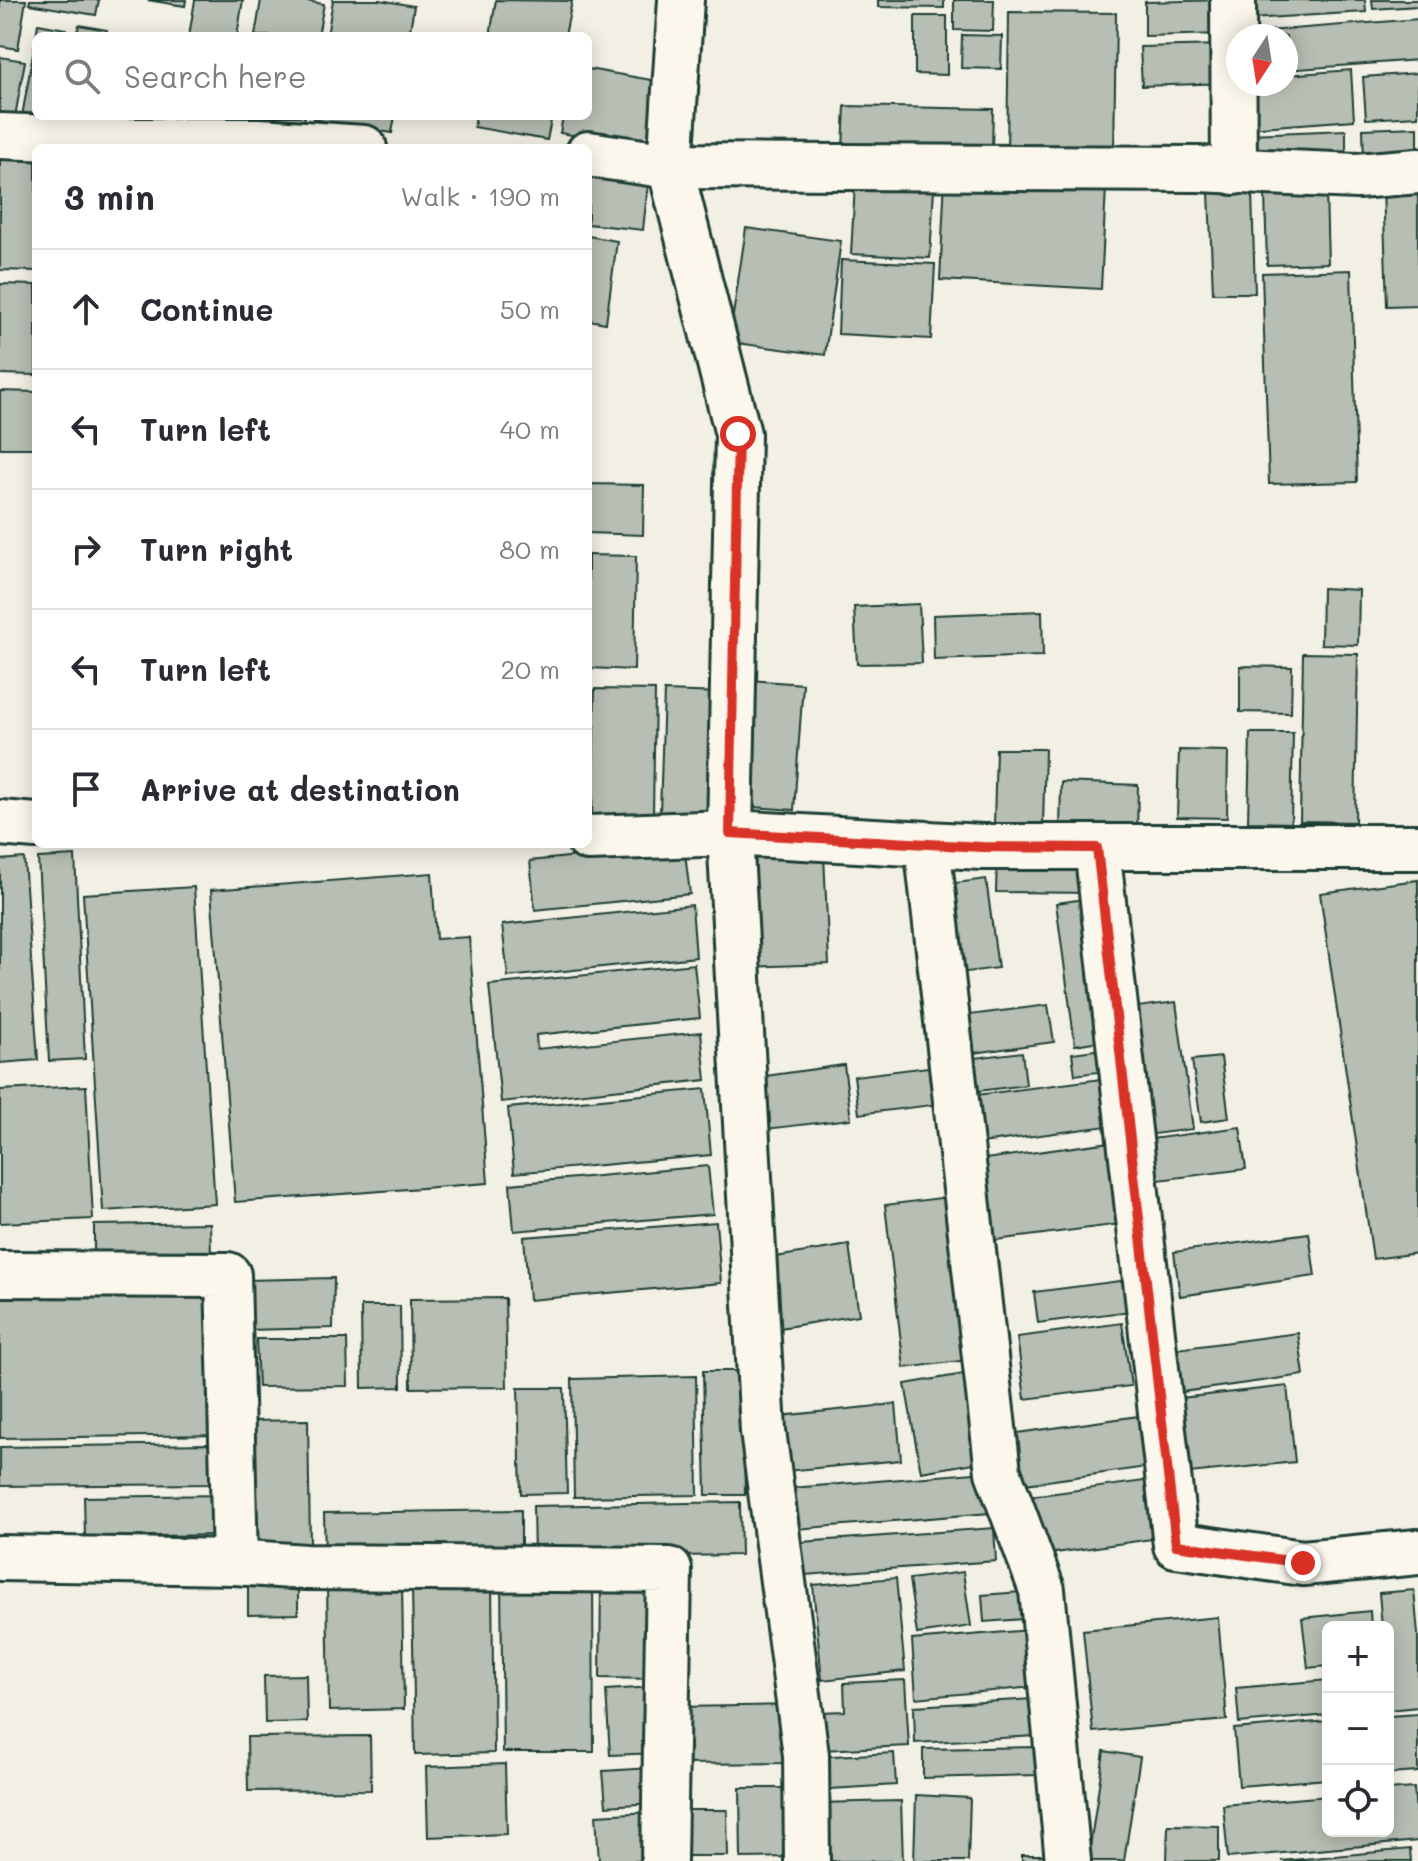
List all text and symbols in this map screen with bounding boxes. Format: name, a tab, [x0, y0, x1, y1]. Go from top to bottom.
north arrow	[1226, 24, 1298, 96]
search box	[32, 32, 592, 120]
icon: search	[60, 54, 104, 98]
text: Search here	[124, 56, 307, 96]
text: 3 min	[64, 174, 155, 219]
text: Walk · 190 m	[401, 179, 560, 213]
icon: ahead	[64, 287, 108, 331]
text: Continue	[140, 289, 273, 329]
text: 50 m	[500, 292, 560, 326]
icon: left	[64, 407, 108, 451]
text: Turn left	[140, 409, 271, 449]
text: 40 m	[500, 412, 560, 446]
route start	[720, 416, 756, 452]
icon: right	[64, 527, 108, 571]
text: Turn right	[140, 529, 293, 569]
text: 80 m	[499, 532, 560, 566]
icon: left	[64, 647, 108, 691]
text: Turn left	[140, 649, 271, 689]
text: 20 m	[500, 652, 560, 686]
icon: arrive	[64, 767, 108, 811]
text: Arrive at destination	[140, 769, 460, 809]
route end	[1285, 1545, 1321, 1581]
map controls	[1322, 1621, 1394, 1837]
button: +	[1322, 1621, 1394, 1693]
button: −	[1322, 1693, 1394, 1765]
button: locate	[1322, 1765, 1394, 1837]

